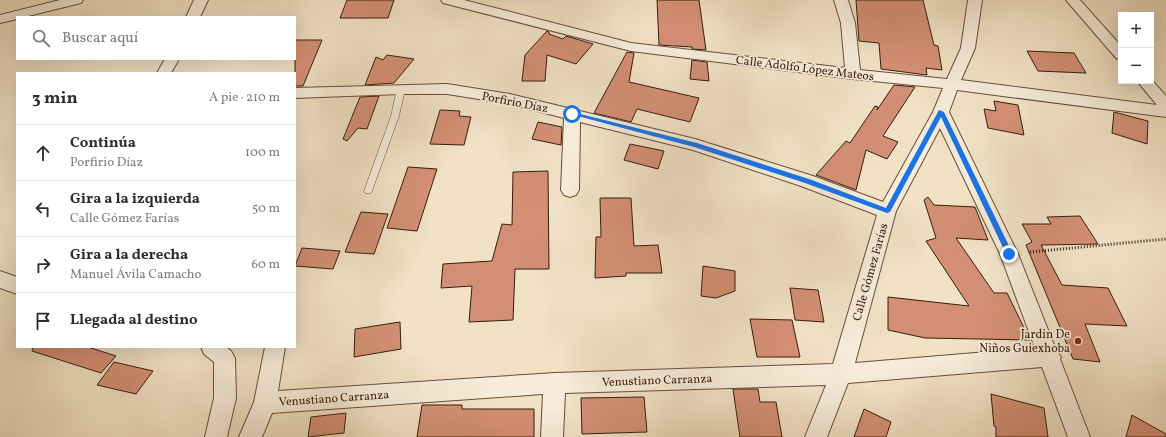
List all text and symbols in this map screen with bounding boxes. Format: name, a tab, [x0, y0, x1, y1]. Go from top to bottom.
map controls	[1118, 12, 1154, 84]
button: +	[1118, 12, 1154, 48]
search box	[16, 16, 296, 60]
icon: search	[30, 27, 52, 49]
text: Buscar aquí	[62, 28, 138, 49]
button: −	[1118, 48, 1154, 84]
street label: Calle Adolfo López Mateos	[735, 53, 875, 85]
text: 3 min	[32, 87, 78, 110]
text: A pie · 210 m	[209, 89, 280, 107]
street label: Porfirio Díaz	[480, 89, 549, 117]
route start	[563, 105, 581, 123]
text: Continúa	[70, 133, 136, 154]
icon: ahead	[32, 142, 54, 164]
text: 100 m	[245, 144, 280, 162]
text: Porfirio Díaz	[70, 154, 143, 172]
text: Gira a la izquierda	[70, 189, 200, 210]
icon: left	[32, 198, 54, 220]
text: 50 m	[252, 200, 280, 218]
text: Calle Gómez Farías	[70, 210, 179, 228]
street label: Calle Gómez Farías	[849, 222, 893, 323]
text: Gira a la derecha	[70, 245, 188, 266]
route end	[1000, 245, 1018, 263]
icon: right	[32, 254, 54, 276]
text: 60 m	[252, 256, 280, 274]
text: Manuel Ávila Camacho	[70, 266, 202, 284]
icon: arrive	[32, 310, 54, 332]
text: Llegada al destino	[70, 310, 198, 331]
place label: Jardin De Niños Guiexhoba	[979, 327, 1070, 357]
marker: Jardin De Niños Guiexhoba	[1073, 336, 1083, 346]
street label: Venustiano Carranza	[601, 371, 713, 391]
street label: Venustiano Carranza	[278, 387, 390, 411]

